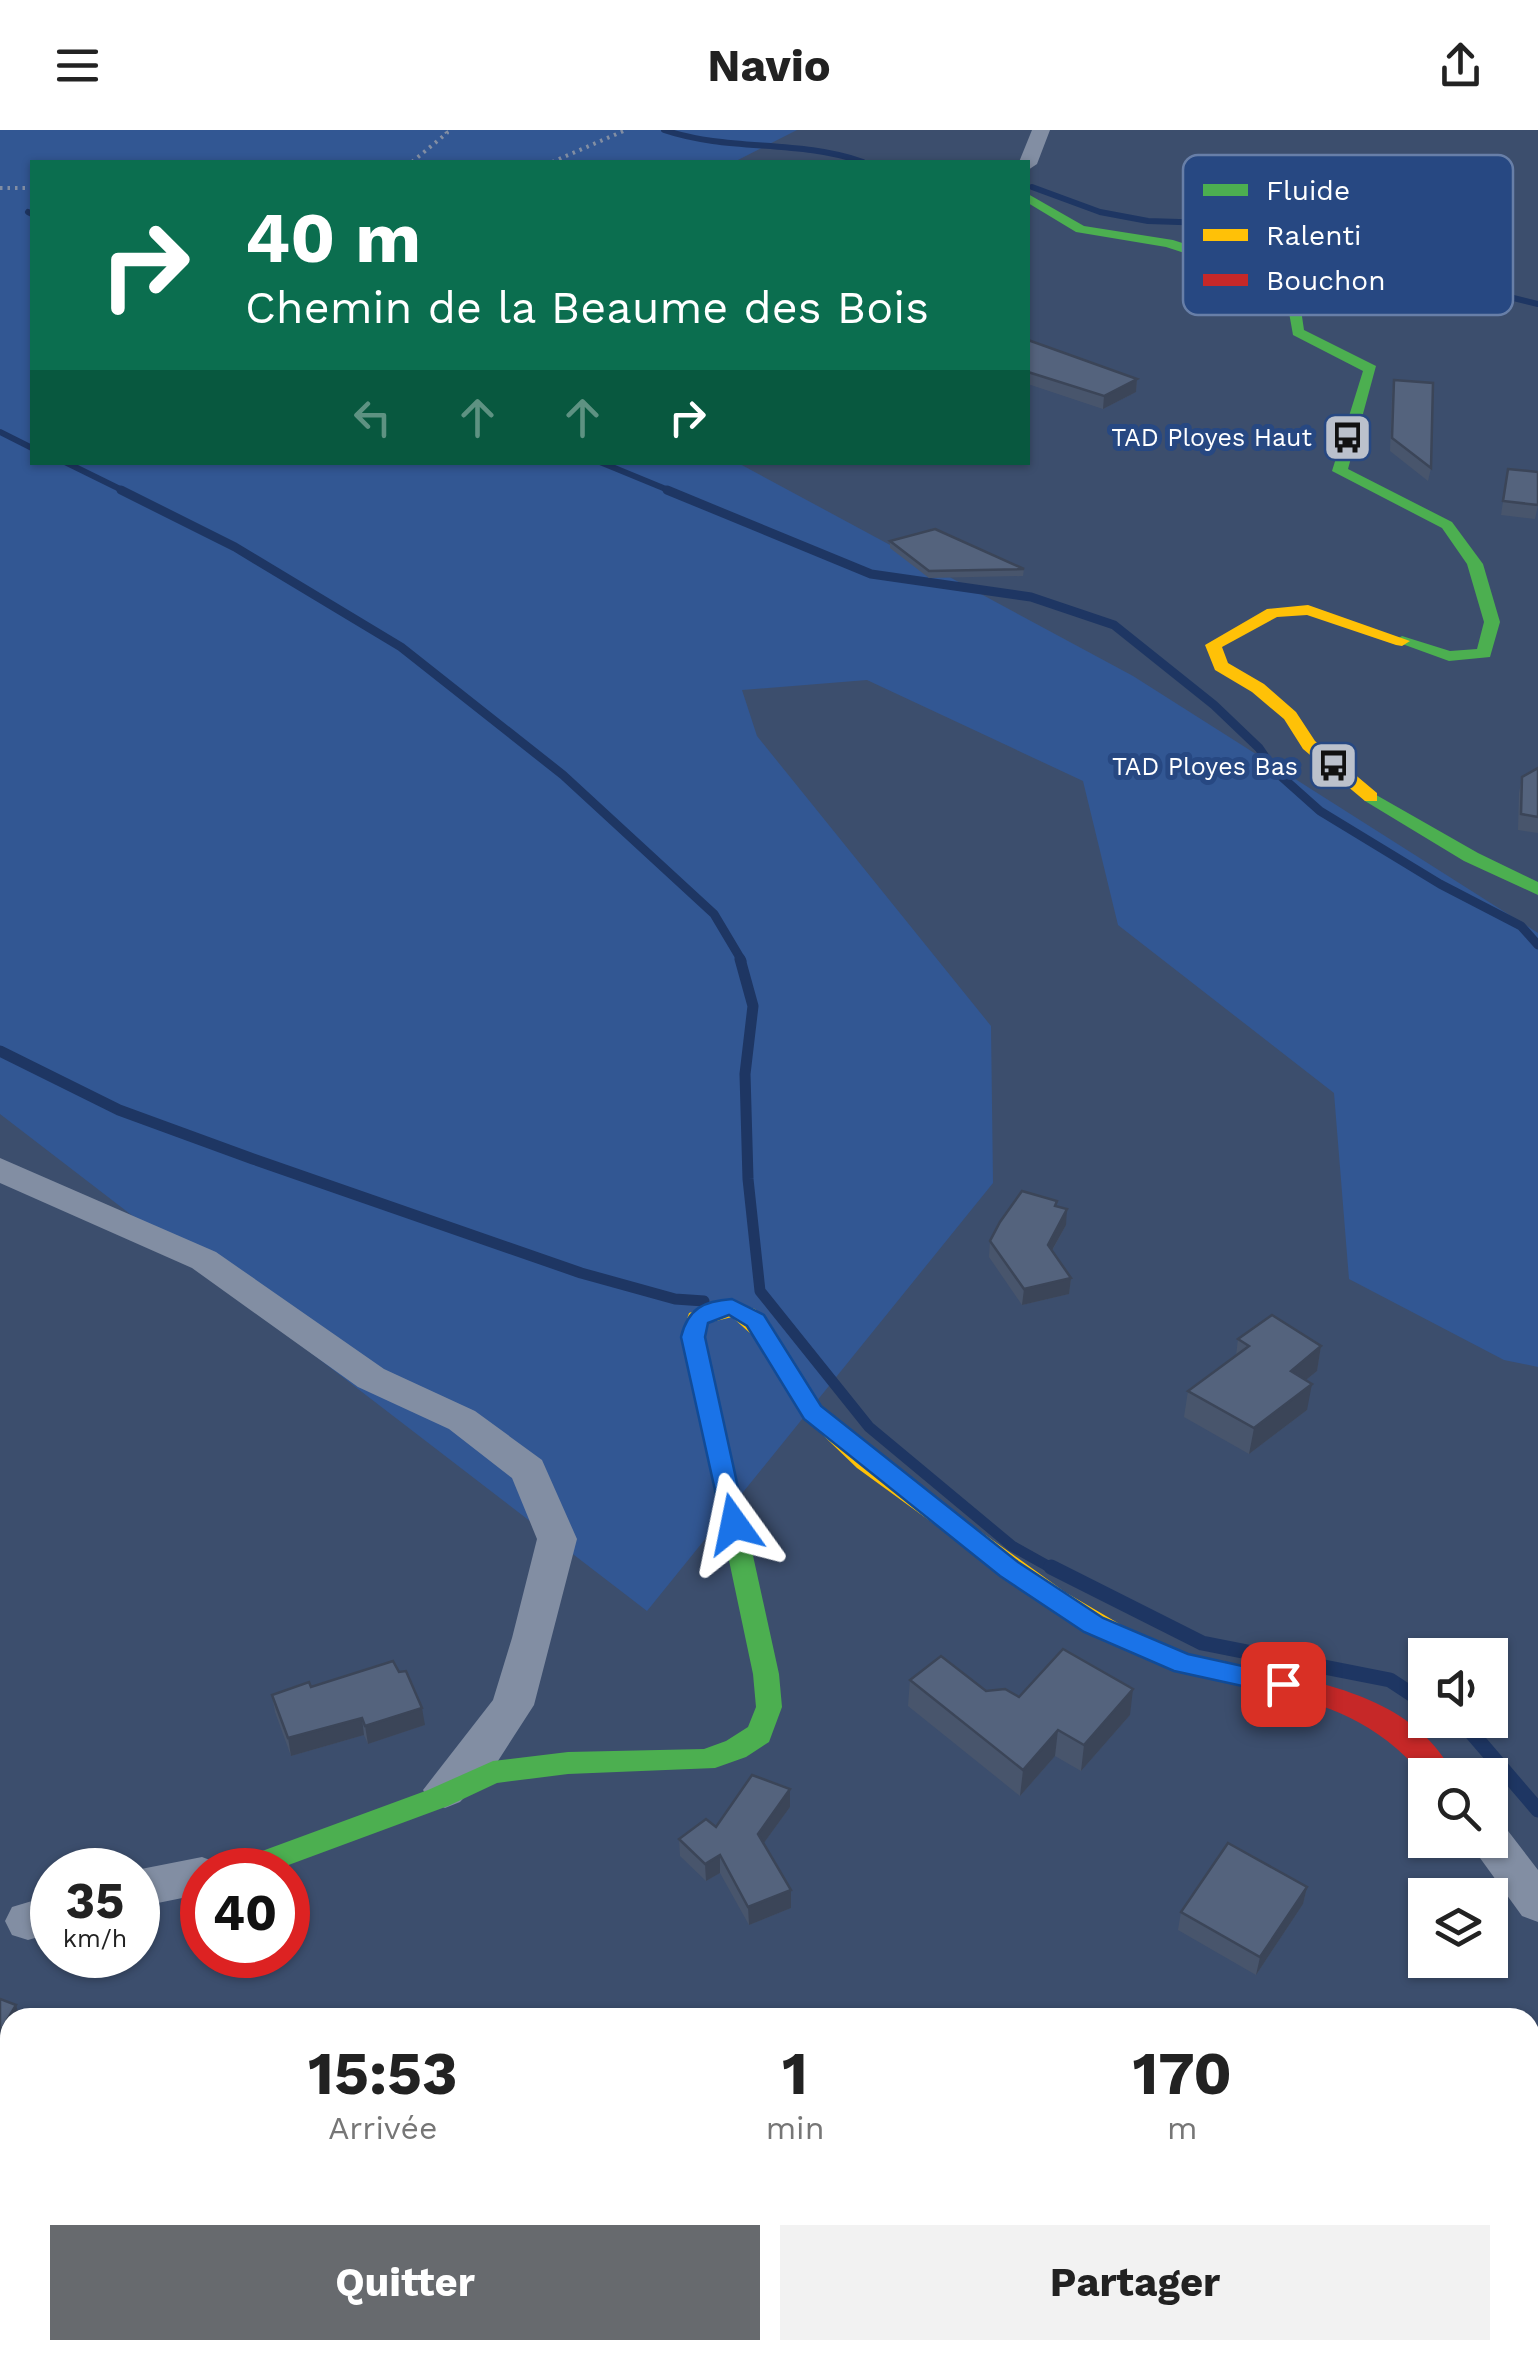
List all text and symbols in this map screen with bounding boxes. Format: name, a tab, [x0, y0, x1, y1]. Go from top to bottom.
icon: menu	[50, 38, 105, 93]
icon: share	[1433, 38, 1488, 93]
text: Navio	[707, 39, 831, 92]
legend	[1183, 155, 1513, 315]
text: Fluide	[1266, 174, 1350, 207]
text: 40 m	[245, 197, 421, 279]
icon: right	[80, 200, 210, 330]
text: Ralenti	[1266, 219, 1362, 252]
text: Bouchon	[1266, 264, 1386, 297]
text: Chemin de la Beaume des Bois	[245, 281, 929, 334]
icon: left	[345, 390, 400, 445]
icon: ahead	[450, 390, 505, 445]
icon: ahead	[555, 390, 610, 445]
icon: right	[660, 390, 715, 445]
bus stop icon: TAD Ployes Haut	[1321, 411, 1373, 463]
place label: TAD Ployes Haut	[1111, 423, 1313, 452]
bus stop icon: TAD Ployes Bas	[1307, 740, 1359, 792]
place label: TAD Ployes Bas	[1112, 752, 1298, 781]
position arrow	[682, 1472, 786, 1576]
map controls	[1408, 1638, 1508, 1978]
button: sound	[1408, 1638, 1508, 1738]
pin	[1241, 1642, 1326, 1727]
icon: arrive	[1256, 1657, 1311, 1712]
button: search	[1408, 1758, 1508, 1858]
speed limit sign: 40	[180, 1848, 310, 1978]
text: 35	[66, 1871, 124, 1930]
button: layers	[1408, 1878, 1508, 1978]
text: km/h	[63, 1924, 127, 1953]
text: 15:53	[308, 2038, 458, 2109]
text: 1	[782, 2038, 808, 2109]
text: 170	[1133, 2038, 1232, 2109]
text: Arrivée	[328, 2109, 437, 2147]
text: min	[766, 2109, 824, 2147]
text: m	[1167, 2109, 1197, 2147]
button: Quitter	[50, 2225, 760, 2340]
button: Partager	[780, 2225, 1490, 2340]

